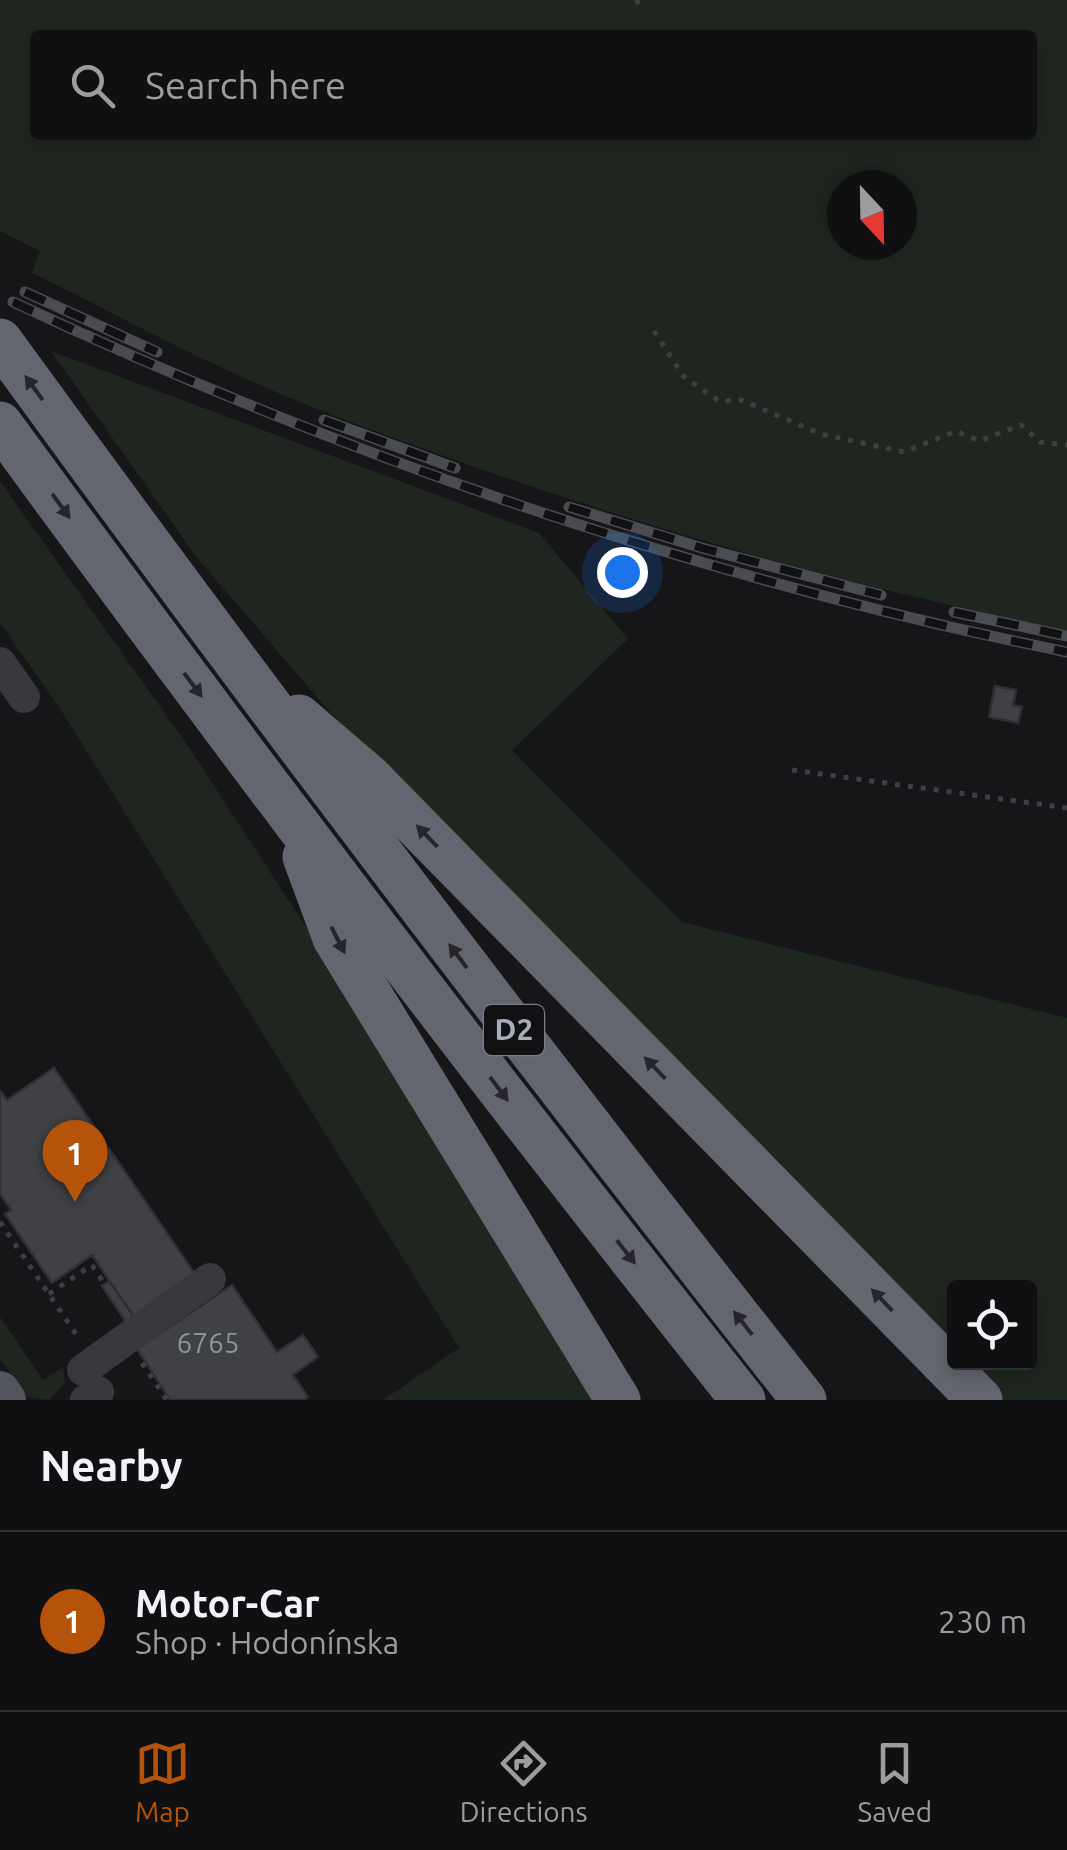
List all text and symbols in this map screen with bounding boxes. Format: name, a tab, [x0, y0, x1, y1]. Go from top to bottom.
search box	[30, 30, 1037, 140]
icon: search	[65, 58, 120, 113]
text: Search here	[145, 64, 346, 106]
north arrow	[827, 170, 917, 260]
one-way arrow	[24, 374, 44, 401]
one-way arrow	[50, 493, 70, 519]
your location	[597, 547, 648, 598]
one-way arrow	[183, 672, 202, 698]
one-way arrow	[416, 825, 440, 849]
one-way arrow	[329, 926, 346, 955]
one-way arrow	[448, 943, 469, 969]
road number: D2	[484, 1005, 544, 1055]
one-way arrow	[644, 1057, 667, 1081]
one-way arrow	[488, 1076, 508, 1102]
pin: 1	[42, 1120, 108, 1202]
one-way arrow	[615, 1240, 636, 1265]
map controls	[947, 1280, 1037, 1370]
button: locate	[947, 1280, 1037, 1370]
one-way arrow	[871, 1289, 895, 1313]
one-way arrow	[733, 1311, 754, 1336]
house number: 6765	[176, 1327, 240, 1358]
text: Nearby	[40, 1442, 183, 1489]
text: Motor-Car	[135, 1582, 320, 1624]
text: 1	[63, 1603, 82, 1639]
text: 230 m	[938, 1603, 1027, 1639]
text: Shop · Hodonínska	[135, 1624, 399, 1660]
tab: Map	[135, 1736, 190, 1827]
tab: Directions	[460, 1736, 588, 1827]
tab: Saved	[858, 1736, 932, 1827]

